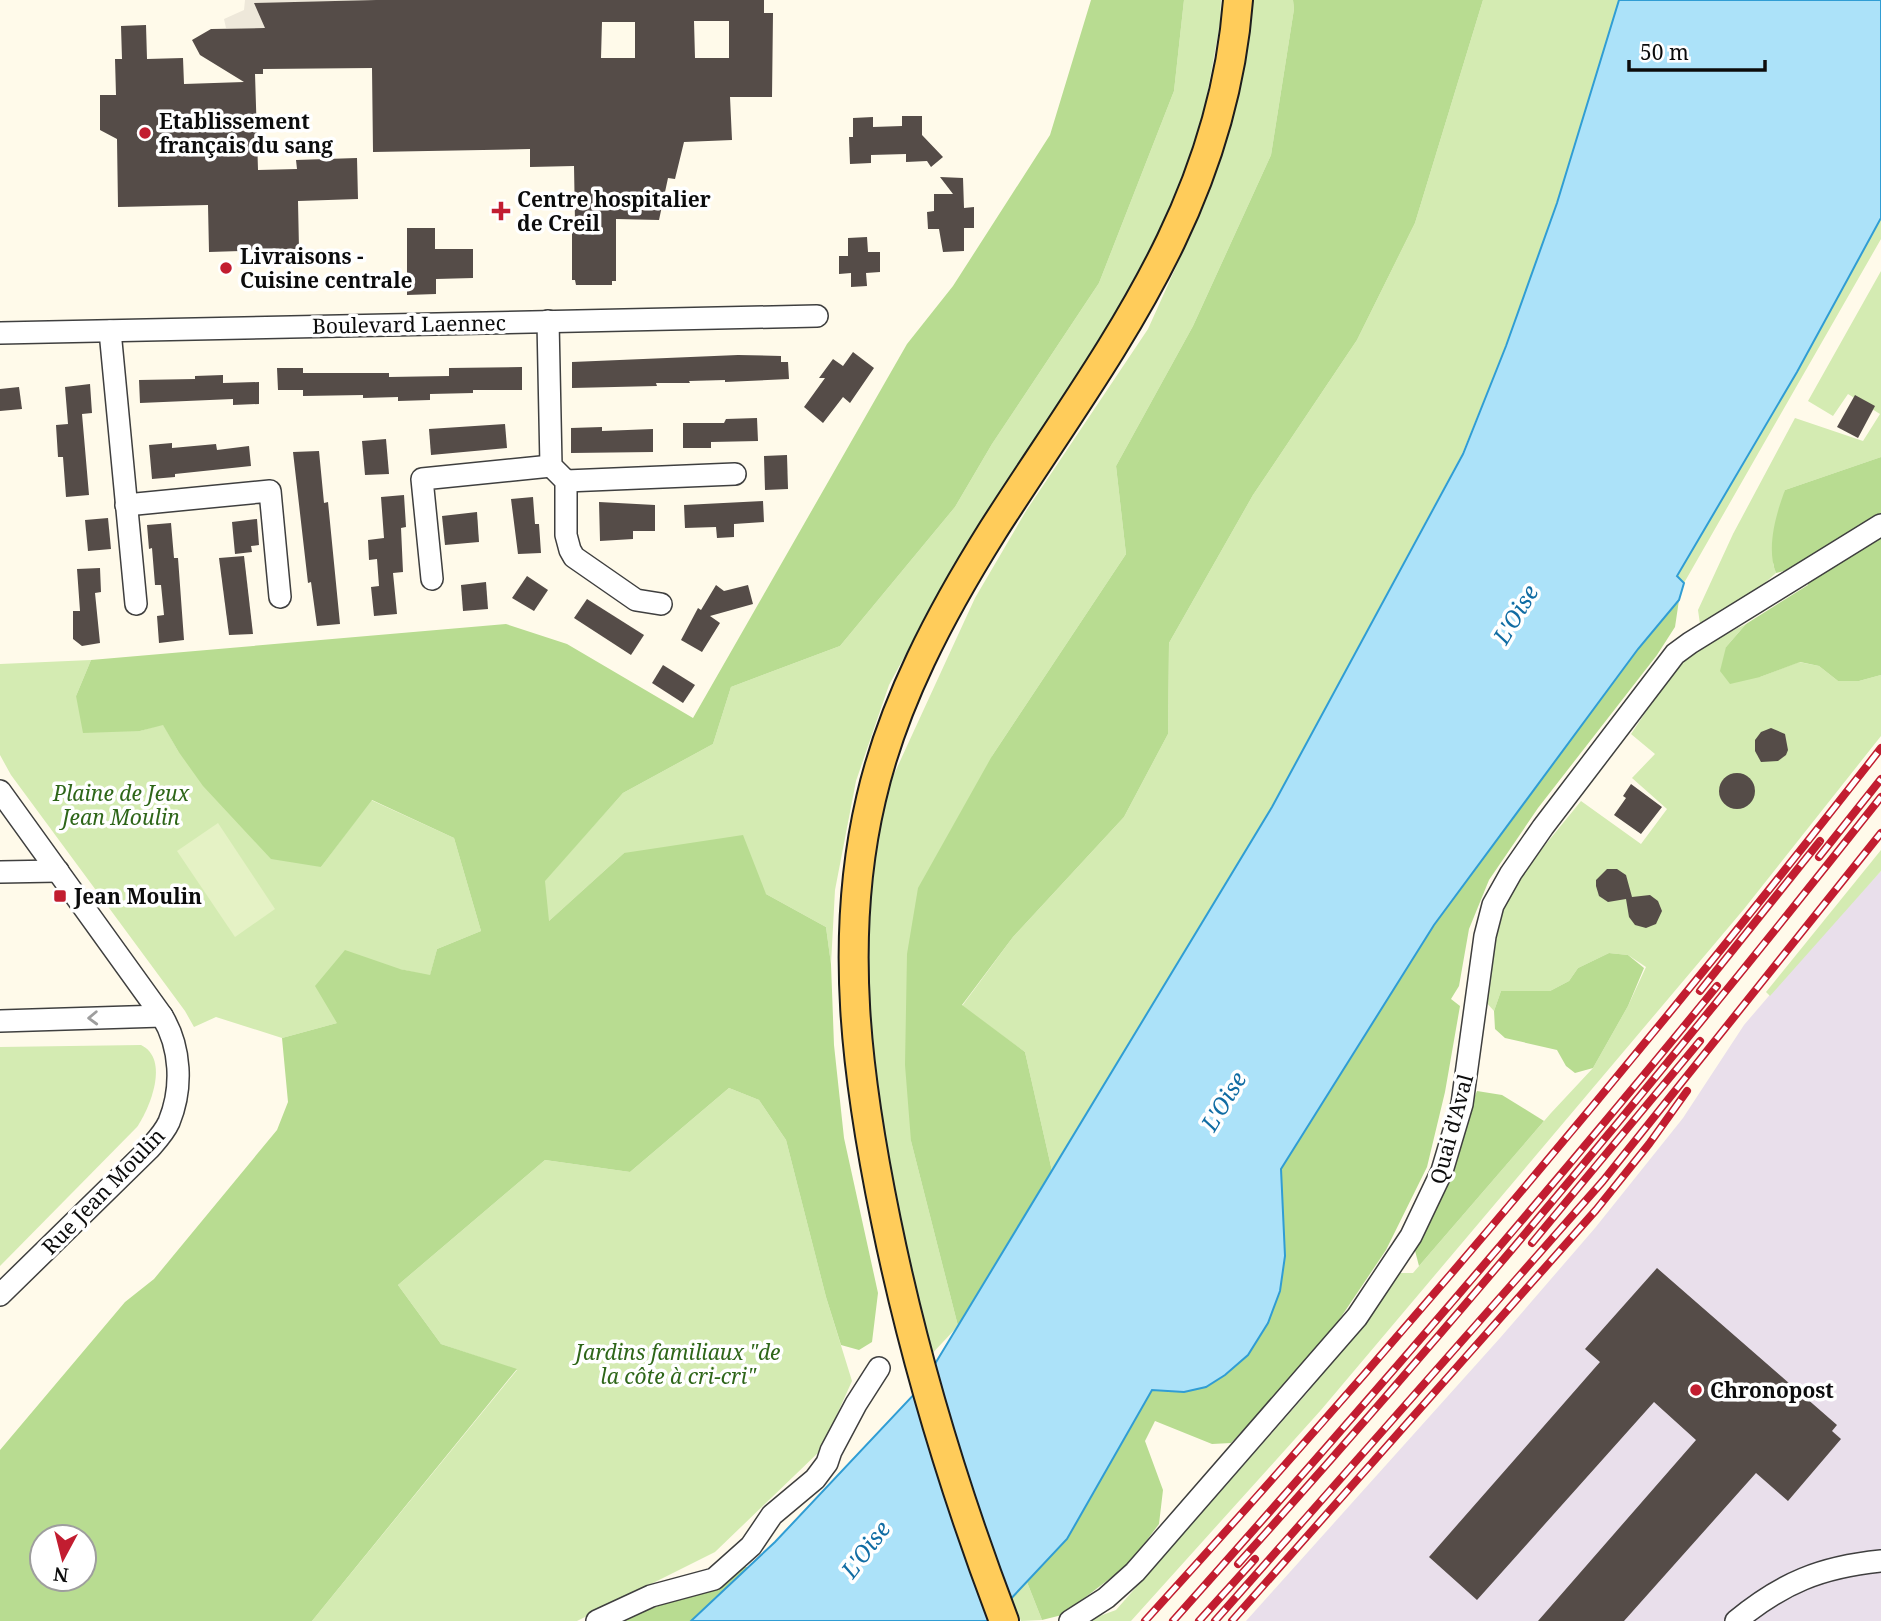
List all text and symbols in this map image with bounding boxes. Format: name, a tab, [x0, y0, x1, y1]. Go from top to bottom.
scale bar	[1629, 28, 1766, 72]
text: 50 m	[1640, 38, 1689, 66]
place label: Etablissement français du sang	[159, 107, 333, 159]
marker: Etablissement français du sang	[137, 125, 153, 141]
place label: Centre hospitalier de Creil	[517, 185, 711, 237]
marker: Centre hospitalier de Creil	[491, 201, 511, 221]
place label: Livraisons - Cuisine centrale	[240, 242, 413, 294]
marker: Livraisons - Cuisine centrale	[218, 260, 234, 276]
street label: Boulevard Laennec	[312, 308, 506, 340]
water label: L'Oise	[1484, 578, 1545, 651]
park label: Plaine de Jeux Jean Moulin	[52, 779, 190, 831]
place label: Jean Moulin	[73, 882, 202, 910]
marker: Jean Moulin	[52, 888, 68, 904]
one-way arrow	[88, 1010, 98, 1026]
water label: L'Oise	[1192, 1065, 1253, 1138]
street label: Quai d'Aval	[1423, 1070, 1479, 1187]
street label: Rue Jean Moulin	[36, 1122, 170, 1260]
park label: Jardins familiaux "de la côte à cri-cri"	[572, 1338, 780, 1390]
place label: Chronopost	[1710, 1376, 1834, 1404]
marker: Chronopost	[1688, 1382, 1704, 1398]
water label: L'Oise	[832, 1514, 897, 1585]
north arrow	[28, 1523, 98, 1593]
text: N	[52, 1561, 70, 1589]

